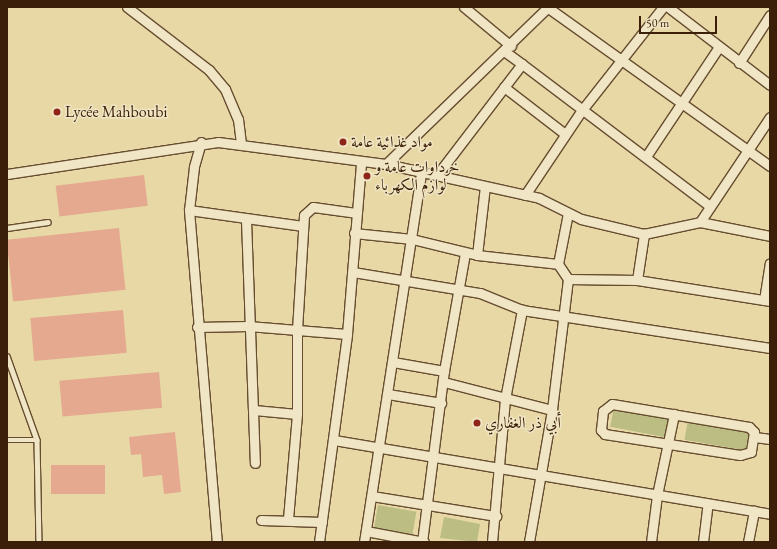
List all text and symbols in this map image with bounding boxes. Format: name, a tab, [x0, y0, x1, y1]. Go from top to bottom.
scale bar	[641, 8, 719, 34]
text: 50 m	[646, 15, 669, 31]
place label: Lycée Mahboubi	[65, 102, 167, 122]
marker: Lycée Mahboubi	[52, 107, 62, 117]
place label: مواد غذائية عامة	[351, 132, 433, 152]
marker: مواد غذائية عامة	[338, 137, 348, 147]
place label: خرداوات عامة و لوازم الكهرباء	[375, 157, 459, 195]
marker: خرداوات عامة و لوازم الكهرباء	[362, 171, 372, 181]
place label: أبي ذر الغفاري	[485, 413, 561, 433]
marker: أبي ذر الغفاري	[472, 418, 482, 428]

